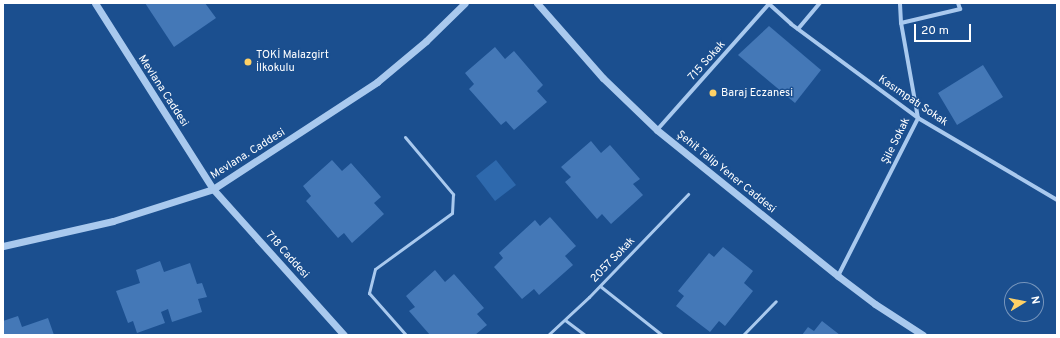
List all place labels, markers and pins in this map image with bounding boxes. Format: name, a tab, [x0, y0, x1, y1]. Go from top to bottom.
place label: TOKİ Malazgirt İlkokulu	[256, 49, 329, 75]
marker: TOKİ Malazgirt İlkokulu	[243, 57, 253, 67]
place label: Baraj Eczanesi	[721, 86, 793, 100]
marker: Baraj Eczanesi	[708, 88, 718, 98]

